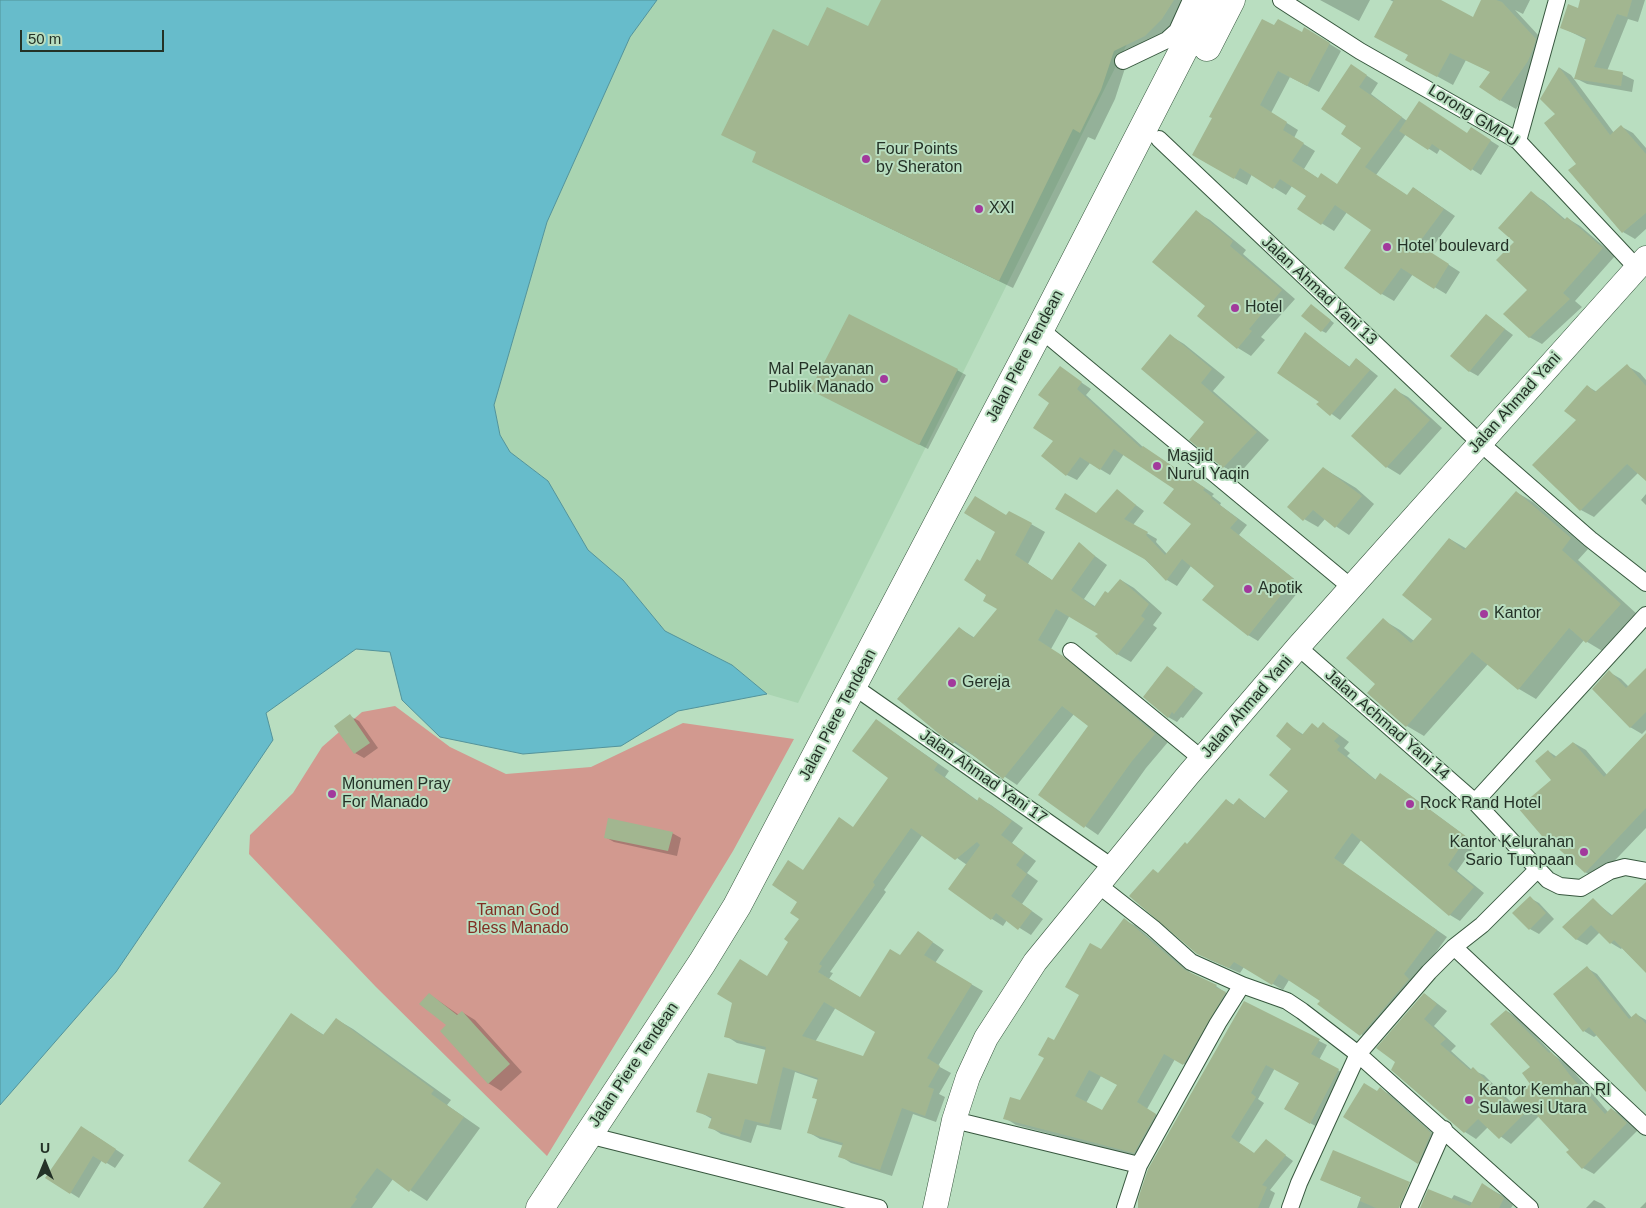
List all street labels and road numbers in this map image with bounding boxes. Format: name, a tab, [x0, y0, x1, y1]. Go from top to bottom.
street label: Lorong GMPU	[1425, 81, 1521, 151]
street label: Jalan Ahmad Yani 13	[1257, 233, 1381, 349]
street label: Jalan Piere Tendean	[982, 287, 1068, 425]
street label: Jalan Ahmad Yani	[1465, 349, 1565, 457]
street label: Jalan Piere Tendean	[795, 646, 881, 784]
street label: Jalan Ahmad Yani	[1198, 652, 1296, 762]
street label: Jalan Achmad Yani 14	[1321, 666, 1453, 784]
street label: Jalan Ahmad Yani 17	[916, 726, 1050, 828]
street label: Jalan Piere Tendean	[585, 999, 683, 1131]

